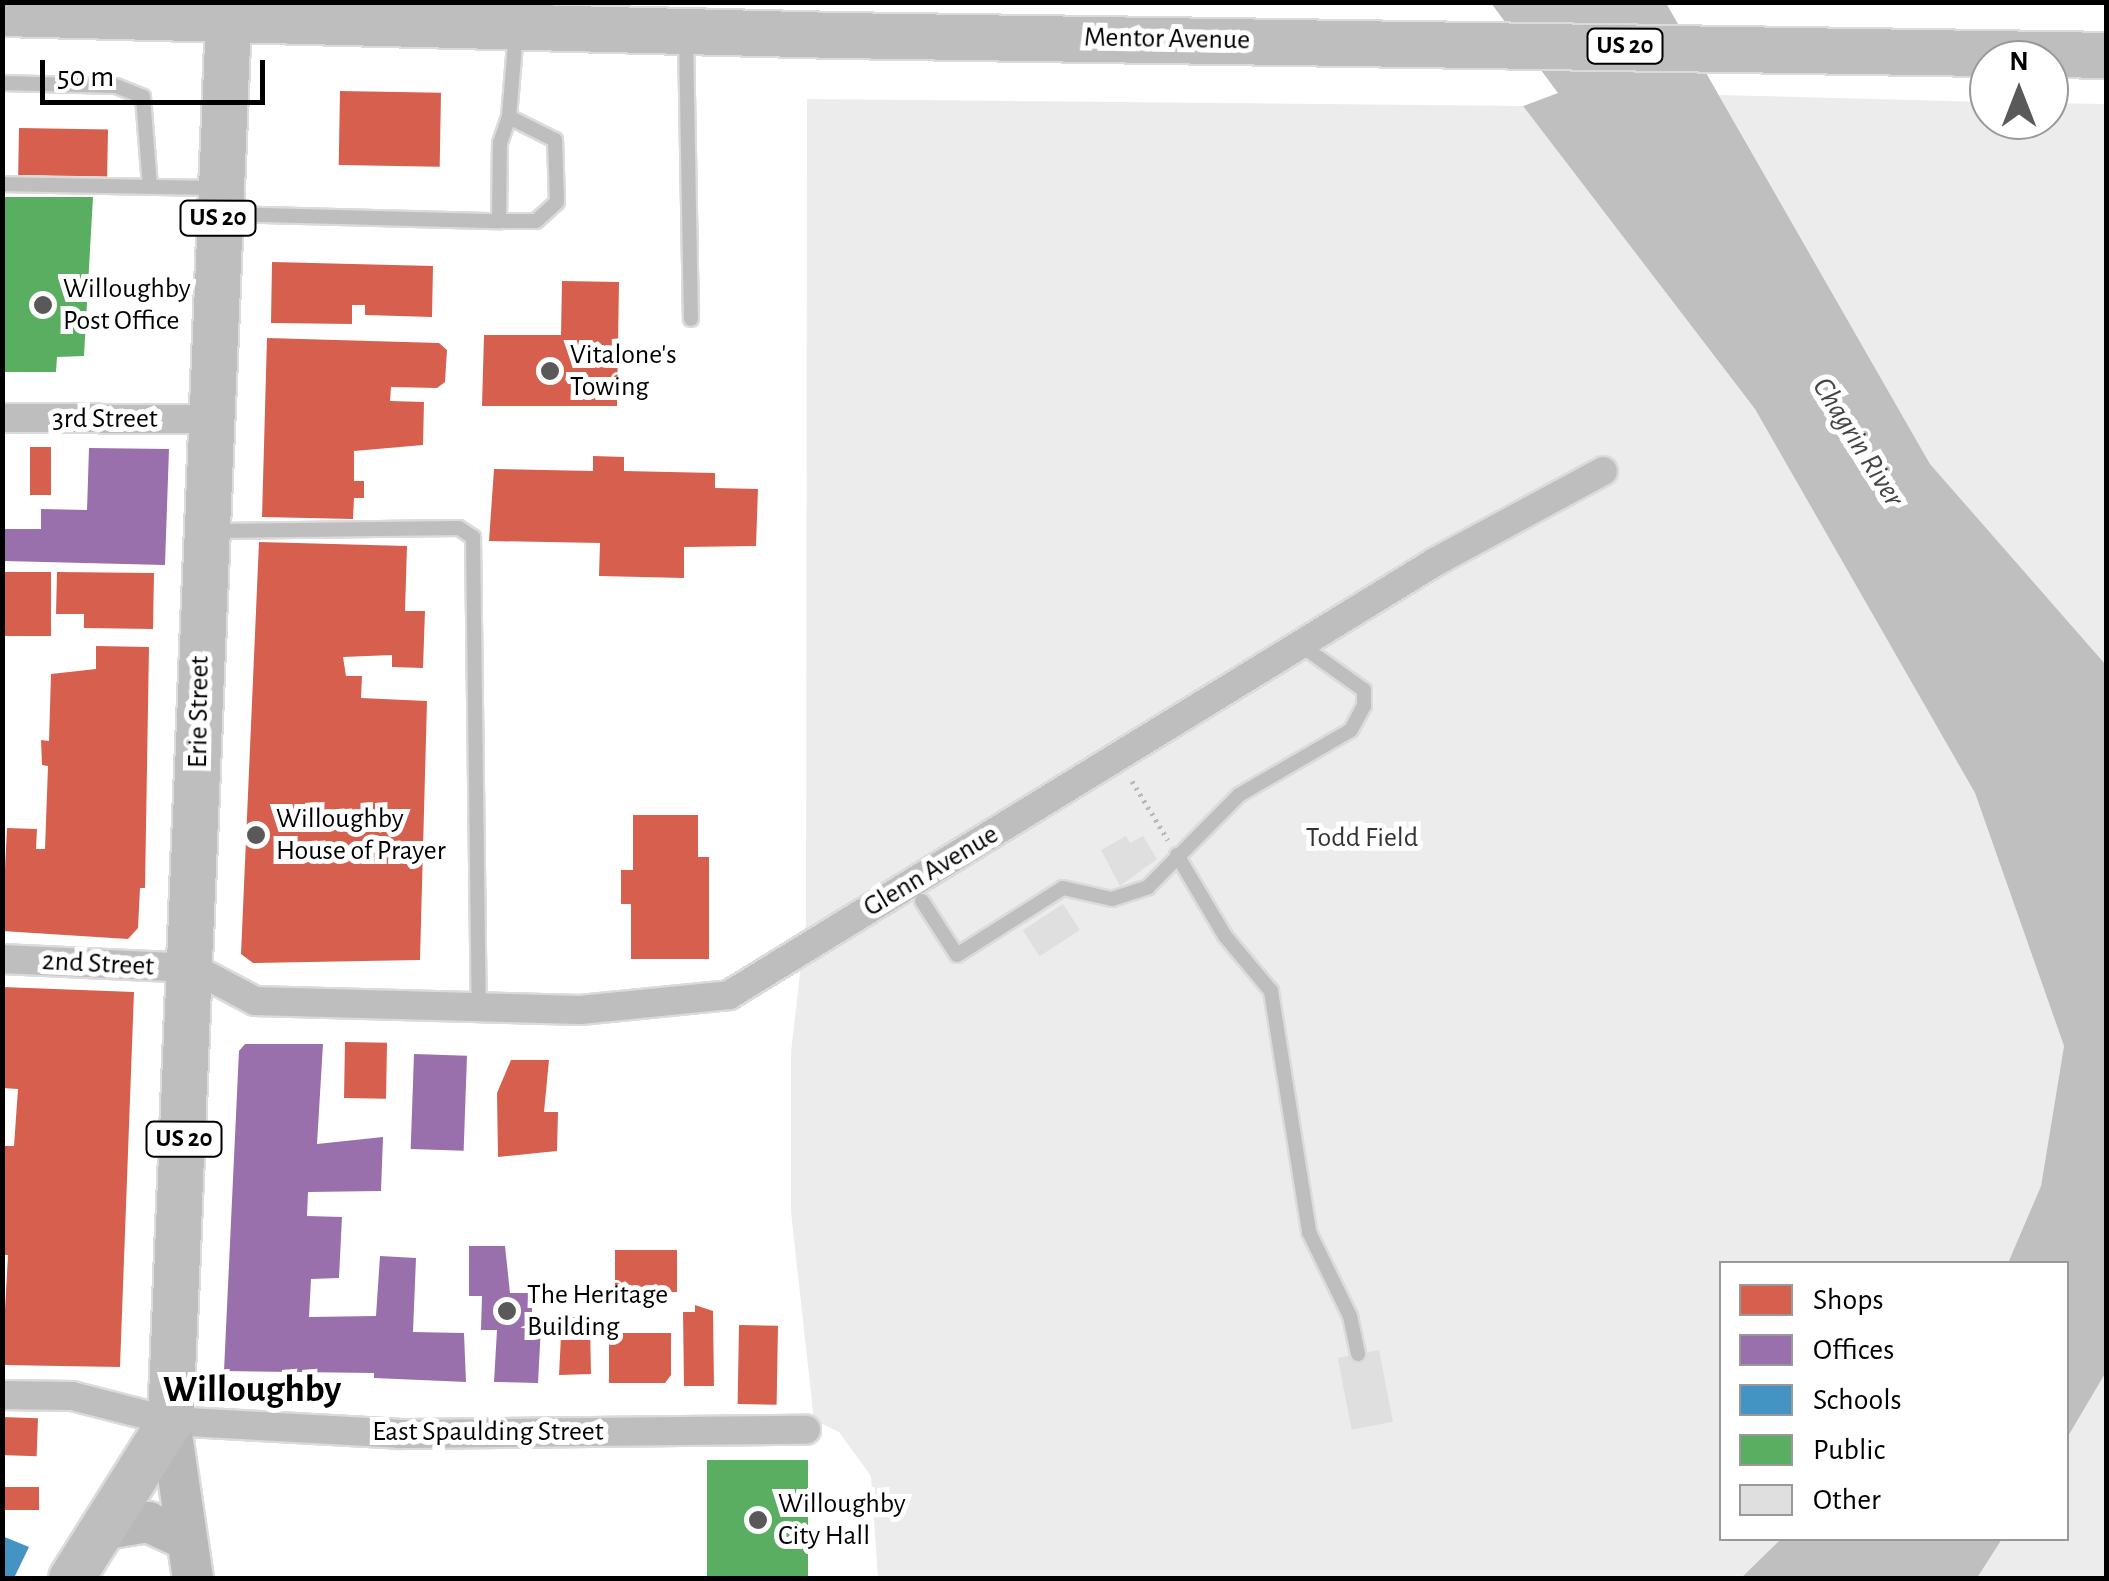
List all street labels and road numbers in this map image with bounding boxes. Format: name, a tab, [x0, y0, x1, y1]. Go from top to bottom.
street label: Mentor Avenue	[1084, 21, 1250, 57]
road number: US 20	[1585, 26, 1665, 66]
road number: US 20	[178, 198, 258, 238]
street label: 3rd Street	[52, 402, 158, 436]
street label: Erie Street	[181, 655, 217, 769]
street label: Glenn Avenue	[858, 818, 1004, 924]
street label: 2nd Street	[41, 944, 155, 984]
road number: US 20	[144, 1119, 224, 1159]
street label: East Spaulding Street	[372, 1415, 604, 1449]

